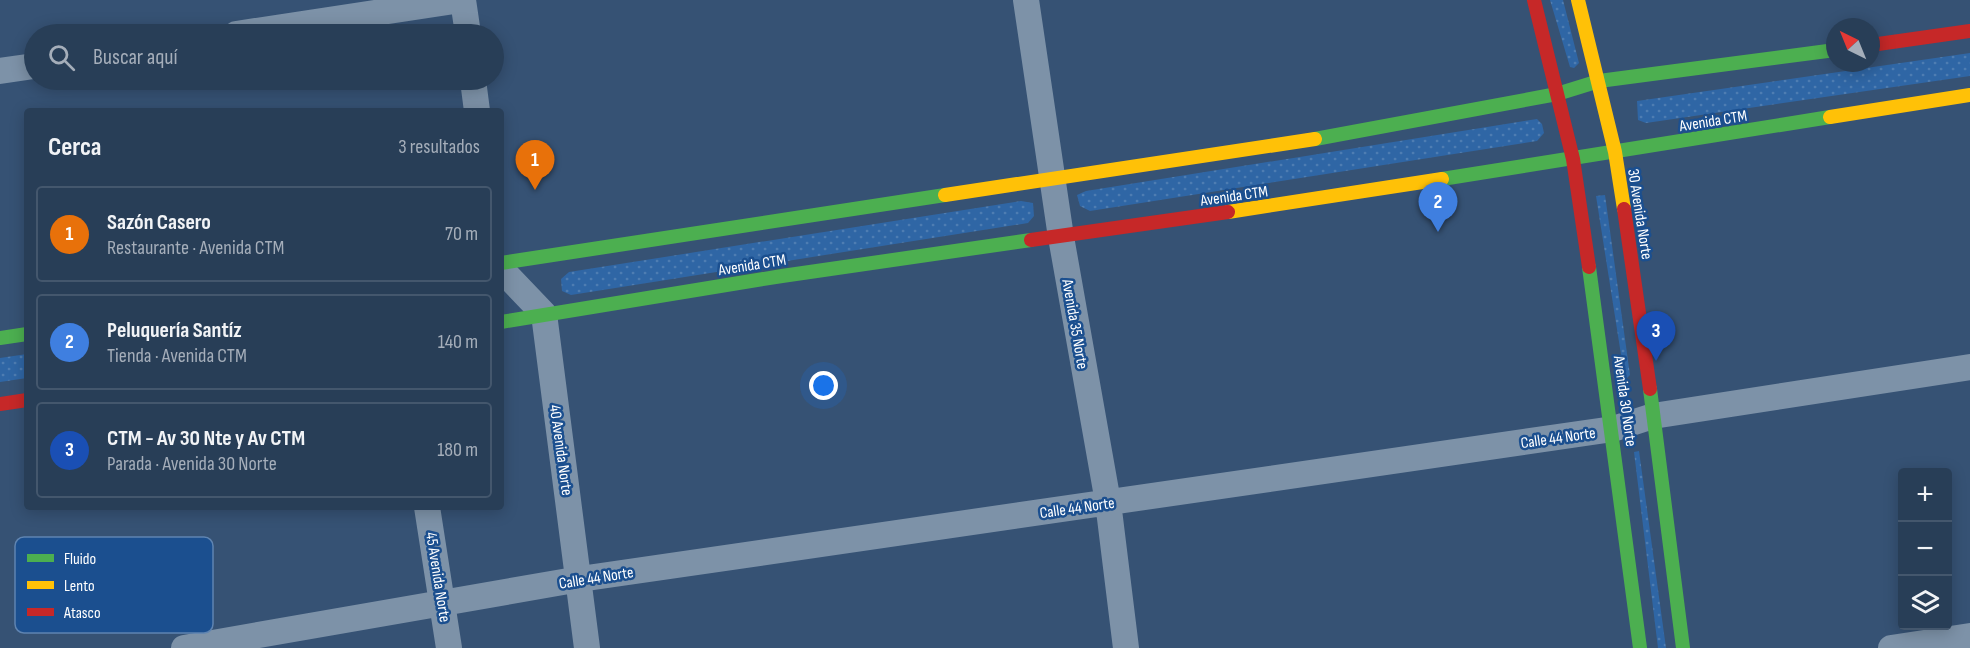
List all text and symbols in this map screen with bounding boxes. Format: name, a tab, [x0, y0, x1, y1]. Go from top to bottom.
north arrow	[1826, 18, 1880, 72]
search box	[24, 24, 504, 90]
icon: search	[45, 41, 78, 74]
text: Buscar aquí	[93, 44, 178, 71]
street label: Avenida CTM	[1677, 107, 1748, 136]
text: Cerca	[48, 132, 101, 163]
text: 3 resultados	[398, 135, 480, 159]
pin: 1	[516, 140, 554, 190]
street label: 30 Avenida Norte	[1623, 168, 1656, 261]
street label: Avenida CTM	[1198, 182, 1269, 211]
pin: 2	[1418, 182, 1458, 232]
text: Sazón Casero	[107, 209, 211, 236]
text: 1	[66, 222, 73, 246]
text: 70 m	[445, 222, 478, 246]
text: Restaurante · Avenida CTM	[107, 236, 284, 260]
street label: Avenida CTM	[716, 251, 787, 280]
street label: Avenida 35 Norte	[1057, 277, 1092, 371]
pin: 3	[1636, 312, 1676, 361]
text: Peluquería Santíz	[107, 317, 242, 344]
text: 2	[65, 330, 74, 354]
text: 140 m	[438, 330, 478, 354]
text: Tienda · Avenida CTM	[107, 344, 247, 368]
street label: Avenida 30 Norte	[1609, 354, 1640, 448]
your location	[809, 371, 838, 400]
street label: 40 Avenida Norte	[545, 404, 576, 497]
street label: Calle 44 Norte	[1520, 424, 1597, 453]
text: CTM - Av 30 Nte y Av CTM	[107, 425, 305, 452]
text: 3	[65, 438, 74, 462]
text: 180 m	[437, 438, 478, 462]
text: Parada · Avenida 30 Norte	[107, 452, 277, 476]
map controls	[1898, 468, 1952, 630]
button: +	[1898, 468, 1952, 522]
street label: Calle 44 Norte	[1039, 494, 1116, 523]
button: −	[1898, 522, 1952, 576]
street label: 45 Avenida Norte	[421, 531, 454, 624]
legend	[15, 537, 213, 633]
text: Fluido	[64, 550, 96, 569]
street label: Calle 44 Norte	[558, 563, 635, 594]
button: layers	[1898, 576, 1952, 630]
text: Lento	[64, 577, 95, 596]
text: Atasco	[63, 604, 101, 623]

